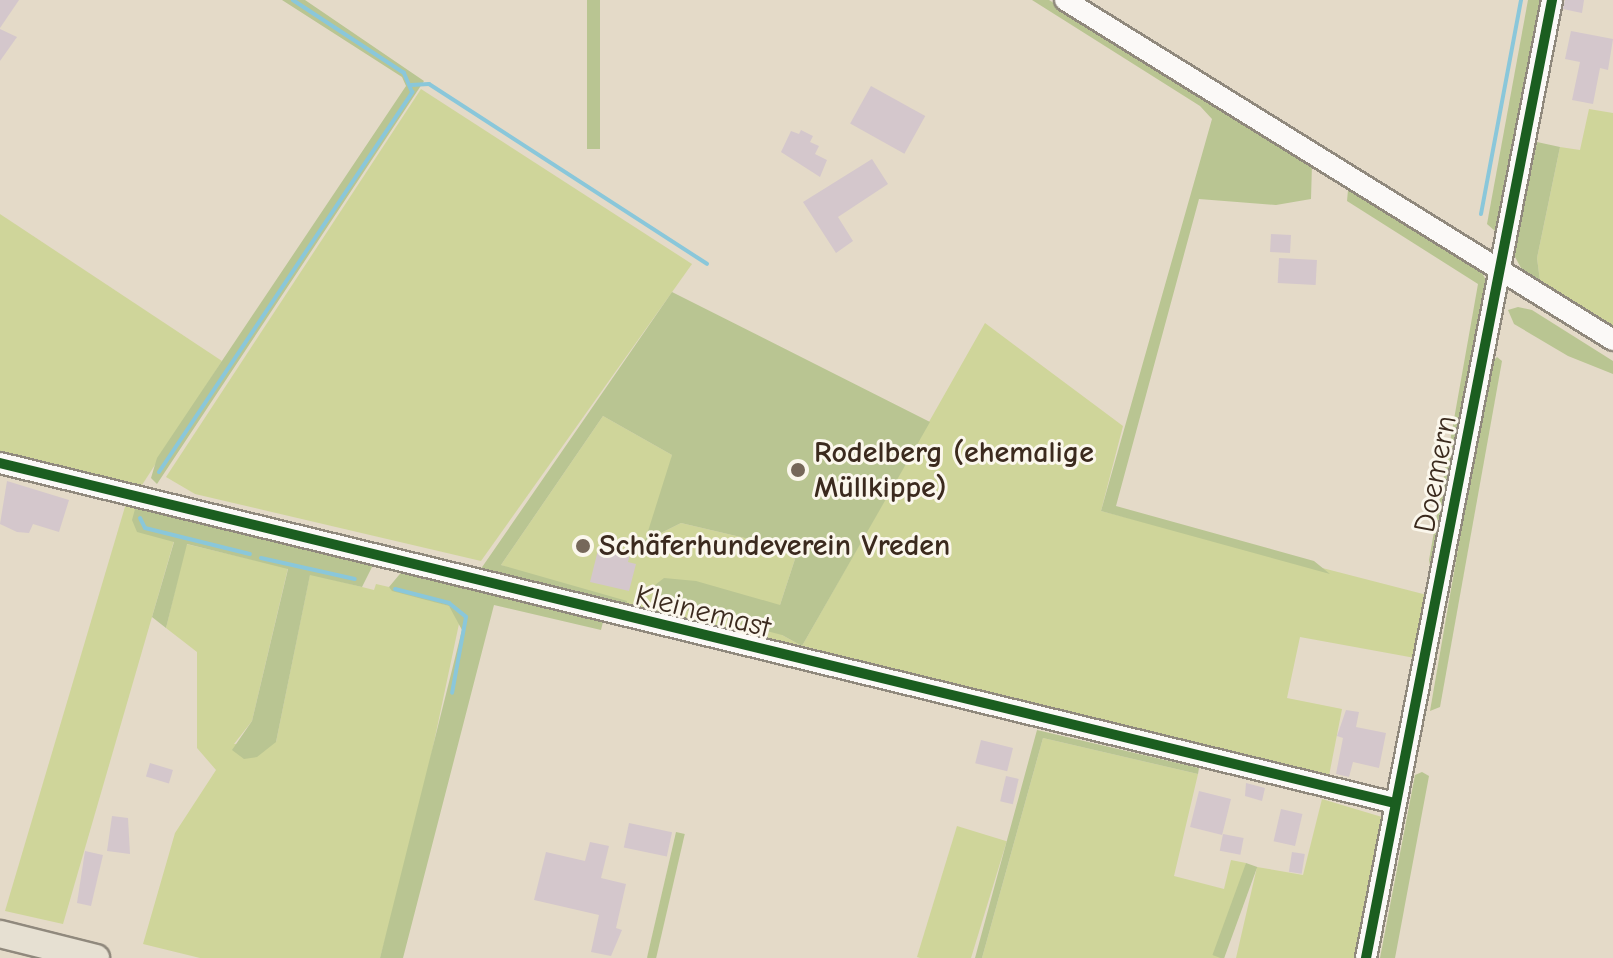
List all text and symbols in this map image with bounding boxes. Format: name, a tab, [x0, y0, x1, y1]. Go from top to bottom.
street label: Doemern	[1407, 413, 1465, 535]
place label: Rodelberg (ehemalige Müllkippe)	[814, 435, 1094, 506]
marker: Rodelberg (ehemalige Müllkippe)	[789, 461, 807, 479]
place label: Schäferhundeverein Vreden	[599, 528, 950, 564]
marker: Schäferhundeverein Vreden	[574, 537, 592, 555]
street label: Kleinemast	[632, 578, 774, 646]

